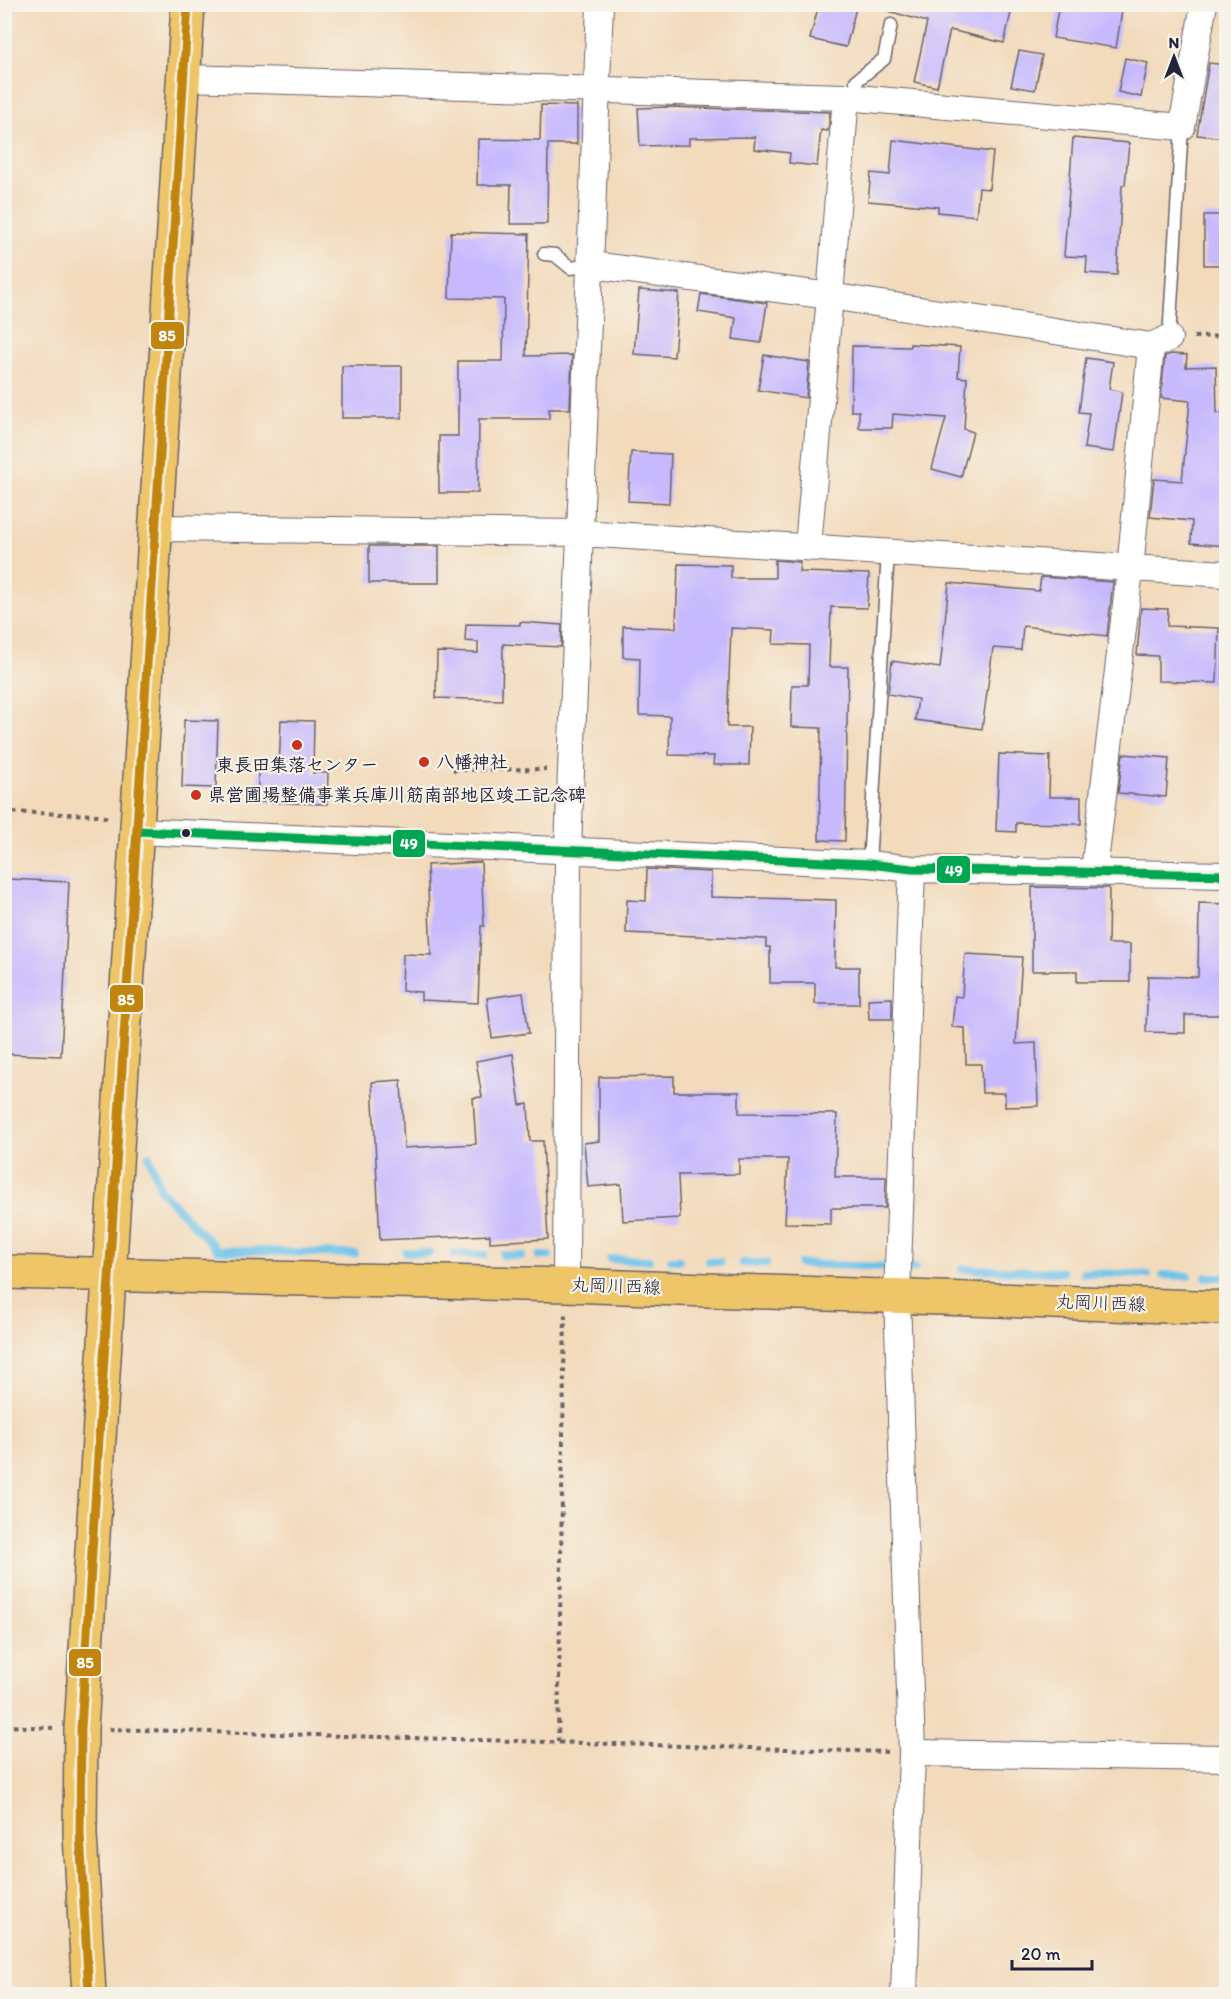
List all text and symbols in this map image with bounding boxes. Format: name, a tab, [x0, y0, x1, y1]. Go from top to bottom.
north arrow	[1144, 27, 1204, 87]
text: N	[1169, 33, 1179, 52]
line badge: 85	[150, 321, 185, 350]
text: 85	[158, 326, 176, 345]
marker: 東長田集落センター	[290, 738, 304, 752]
place label: 八幡神社	[436, 751, 508, 773]
place label: 東長田集落センター	[216, 754, 378, 776]
marker: 八幡神社	[417, 755, 431, 769]
place label: 県営圃場整備事業兵庫川筋南部地区竣工記念碑	[208, 784, 586, 806]
marker: 県営圃場整備事業兵庫川筋南部地区竣工記念碑	[189, 788, 203, 802]
unlabelled marker	[180, 827, 192, 839]
line badge: 49	[392, 829, 426, 858]
text: 49	[400, 834, 418, 853]
line badge: 49	[936, 855, 971, 884]
text: 49	[945, 861, 963, 880]
line badge: 85	[109, 984, 144, 1013]
text: 85	[117, 990, 135, 1009]
street label: 丸岡川西線	[571, 1273, 661, 1299]
street label: 丸岡川西線	[1056, 1290, 1146, 1316]
line badge: 85	[68, 1648, 102, 1677]
text: 85	[76, 1653, 94, 1672]
scale bar	[1012, 1933, 1092, 1971]
text: 20 m	[1021, 1943, 1061, 1965]

